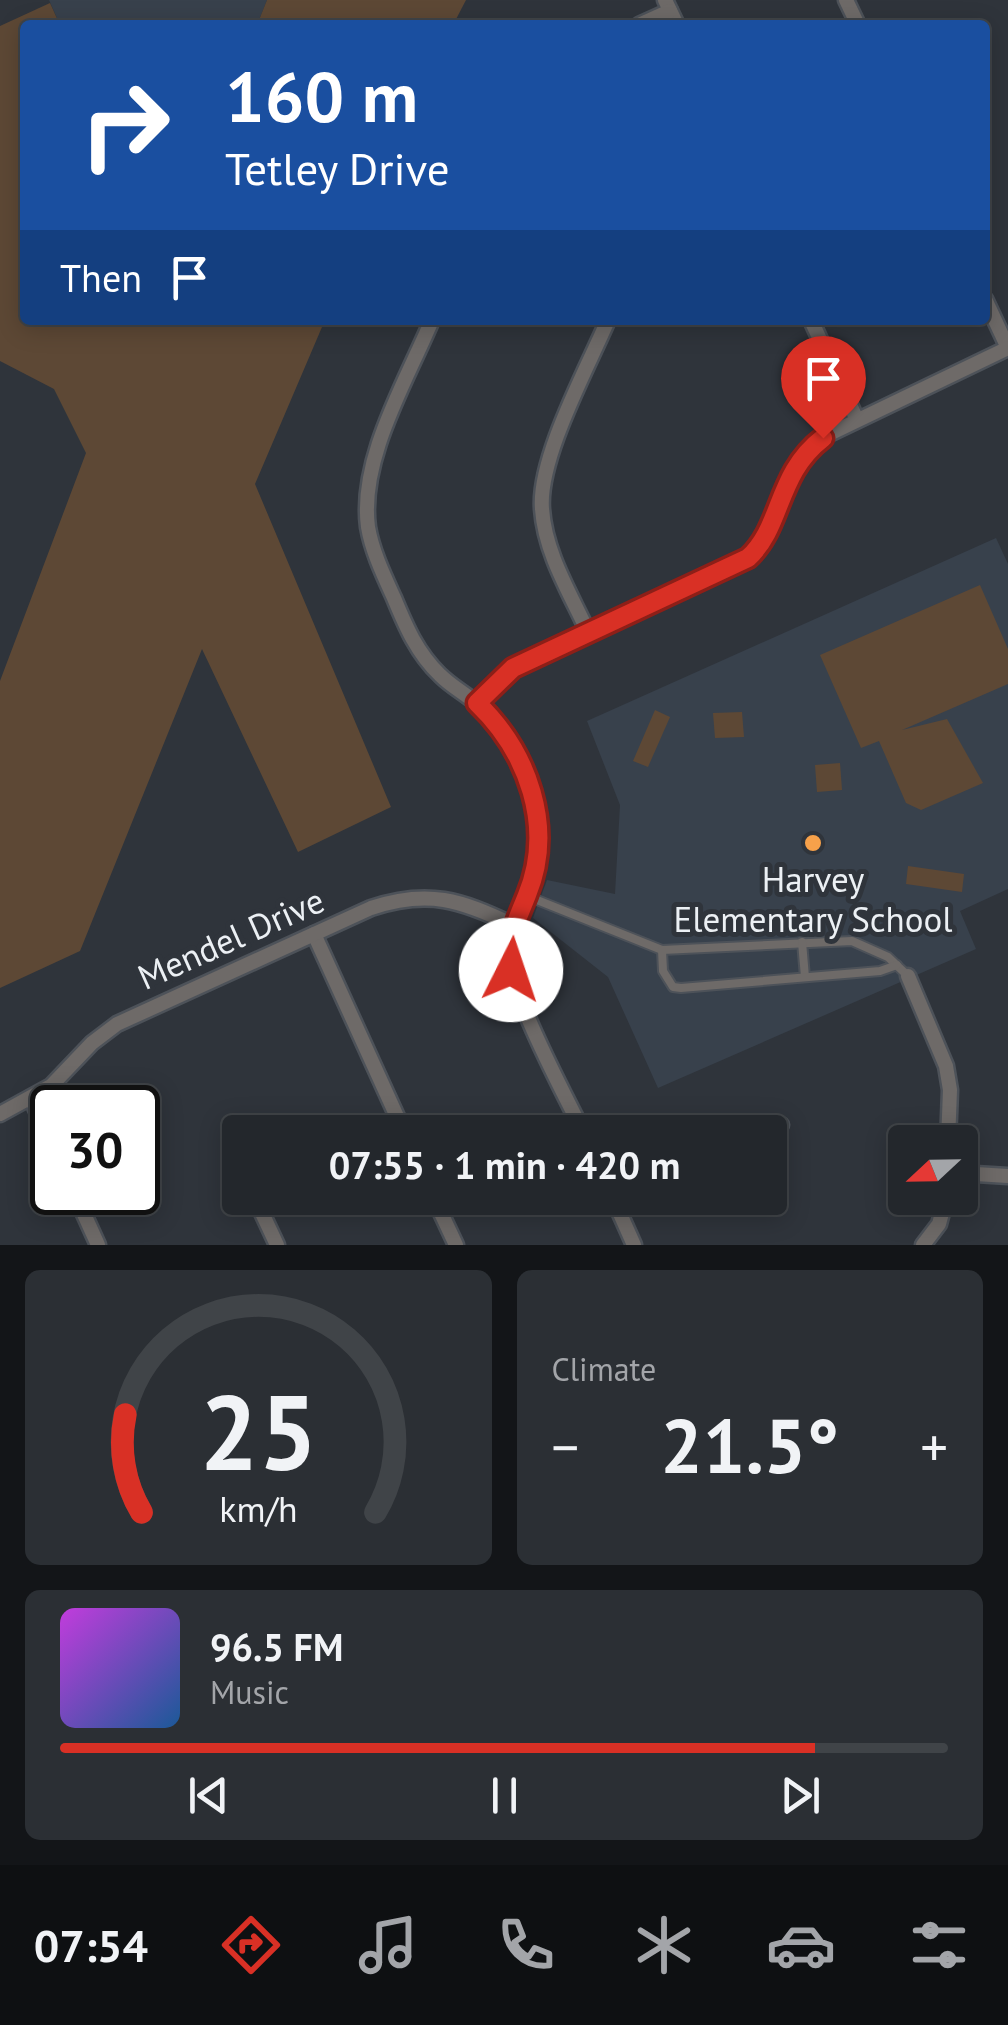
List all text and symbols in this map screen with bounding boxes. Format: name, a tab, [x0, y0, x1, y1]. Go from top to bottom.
text: 160 m	[225, 51, 418, 141]
icon: right	[60, 60, 190, 190]
text: Tetley Drive	[225, 139, 450, 197]
icon: arrive	[162, 250, 217, 305]
text: Then	[60, 253, 142, 302]
pin	[781, 336, 866, 439]
icon: arrive	[796, 351, 851, 406]
marker: Harvey Elementary School	[802, 832, 824, 854]
place label: Harvey Elementary School	[674, 856, 952, 942]
street label: Mendel Drive	[130, 877, 331, 1000]
position arrow	[459, 918, 563, 1022]
speed limit sign: 30	[30, 1085, 160, 1215]
north arrow	[888, 1125, 978, 1215]
map controls	[888, 1125, 978, 1215]
text: 07:55 · 1 min · 420 m	[329, 1140, 680, 1189]
text: Climate	[552, 1348, 656, 1390]
text: 25	[199, 1364, 317, 1499]
text: 21.5°	[660, 1397, 839, 1494]
text: −	[552, 1411, 579, 1482]
text: +	[920, 1411, 948, 1482]
text: km/h	[219, 1486, 297, 1532]
text: 96.5 FM	[210, 1622, 343, 1671]
text: Music	[210, 1671, 289, 1713]
icon: previous	[181, 1768, 236, 1823]
icon: pause	[477, 1768, 532, 1823]
icon: next	[773, 1768, 828, 1823]
icon: directions	[216, 1910, 286, 1980]
icon: music	[353, 1910, 423, 1980]
icon: phone	[491, 1910, 561, 1980]
icon: climate	[629, 1910, 699, 1980]
icon: car	[766, 1910, 836, 1980]
icon: filters	[904, 1910, 974, 1980]
text: 07:54	[34, 1916, 148, 1974]

